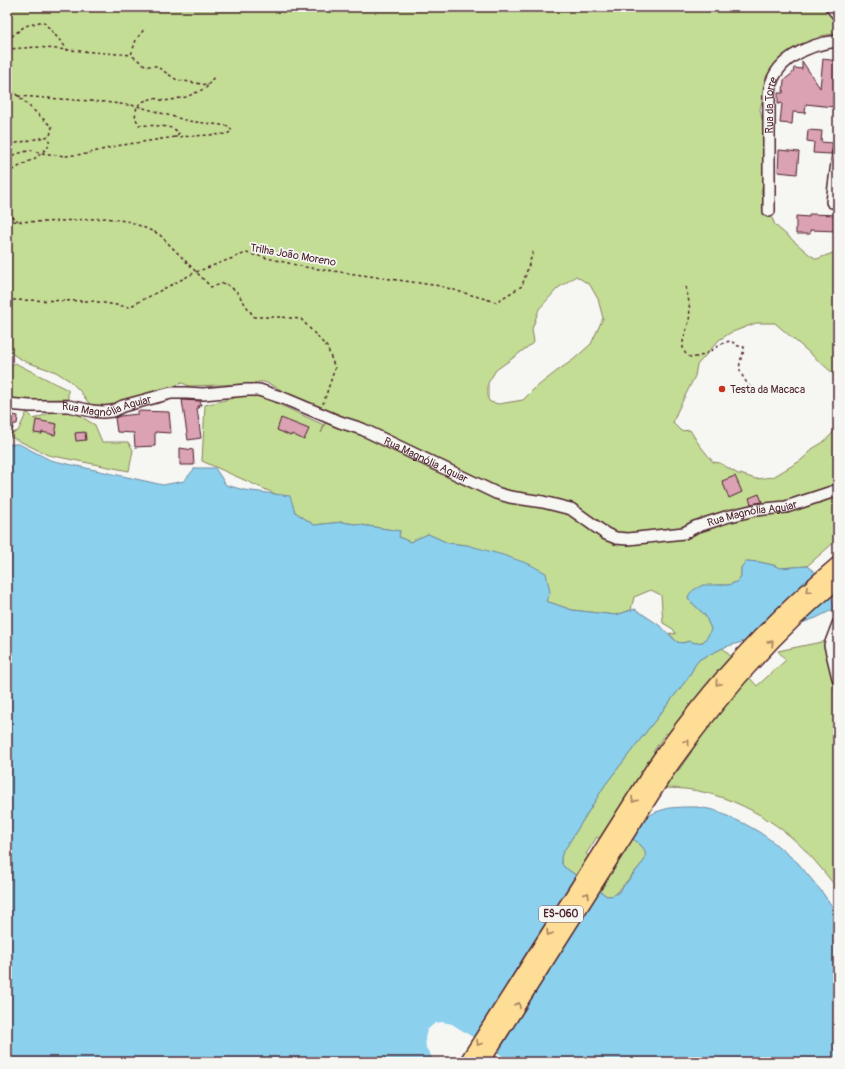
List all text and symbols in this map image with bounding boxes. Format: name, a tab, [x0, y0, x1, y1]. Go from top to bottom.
street label: Rua da Torre	[762, 74, 780, 133]
street label: Trilha João Moreno	[249, 241, 337, 269]
place label: Testa da Macaca	[730, 383, 805, 396]
marker: Testa da Macaca	[717, 384, 727, 394]
street label: Rua Magnólia Aguiar	[62, 392, 153, 419]
street label: Rua Magnólia Aguiar	[382, 434, 470, 485]
street label: Rua Magnólia Aguiar	[706, 497, 799, 529]
one-way arrow	[806, 585, 813, 592]
one-way arrow	[766, 640, 774, 648]
one-way arrow	[715, 678, 722, 685]
one-way arrow	[682, 739, 689, 746]
one-way arrow	[631, 796, 638, 803]
one-way arrow	[583, 892, 590, 899]
road number: ES-060	[539, 906, 583, 922]
one-way arrow	[546, 929, 554, 936]
one-way arrow	[513, 1002, 521, 1009]
one-way arrow	[477, 1039, 484, 1046]

